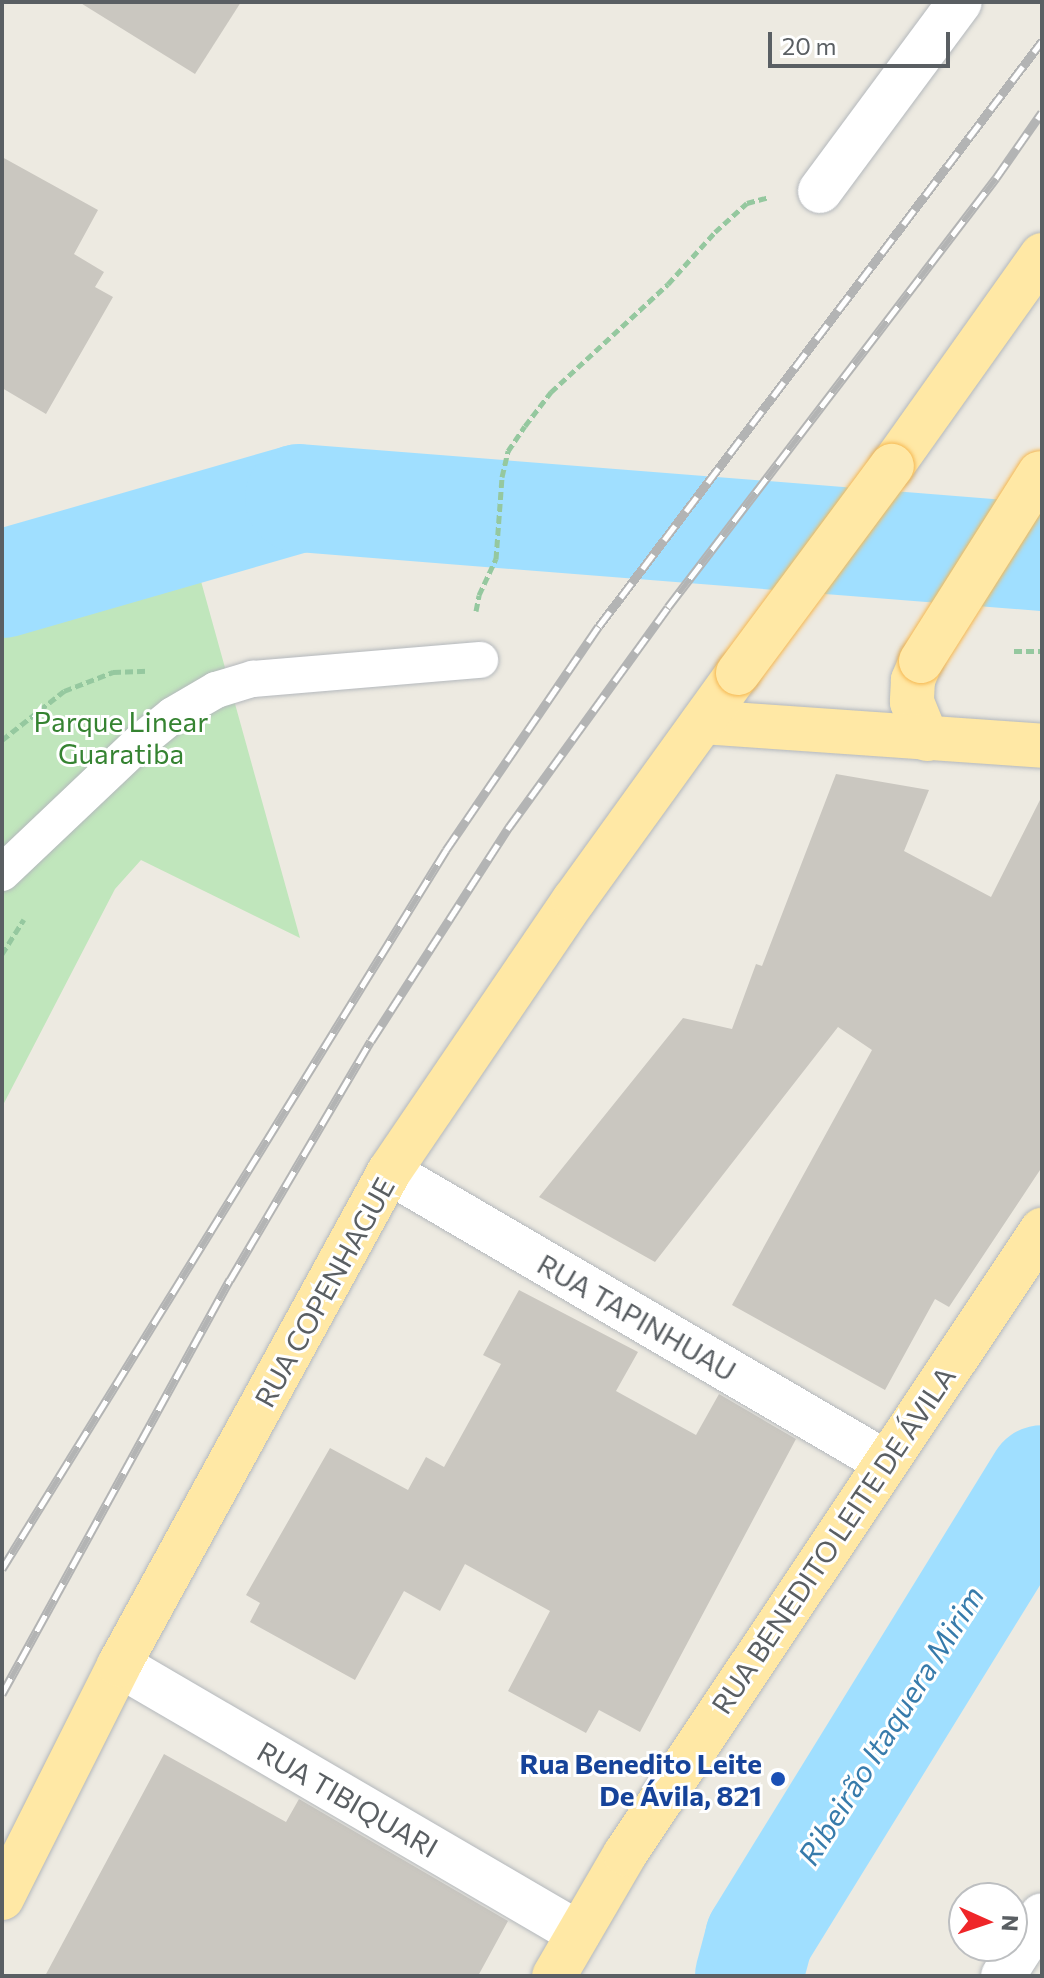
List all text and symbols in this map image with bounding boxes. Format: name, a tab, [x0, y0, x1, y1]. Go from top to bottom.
scale bar	[772, 16, 954, 66]
text: 20 m	[782, 31, 836, 60]
park label: Parque Linear Guaratiba	[34, 704, 208, 770]
street label: RUA COPENHAGUE	[247, 1172, 401, 1412]
street label: RUA TAPINHUAU	[532, 1247, 742, 1387]
street label: RUA BENEDITO LEITE DE ÁVILA	[704, 1360, 962, 1720]
water label: Ribeirão Itaquera Mirim	[789, 1579, 991, 1871]
street label: RUA TIBIQUARI	[252, 1734, 444, 1864]
place label: Rua Benedito Leite De Ávila, 821	[519, 1746, 762, 1812]
marker: Rua Benedito Leite De Ávila, 821	[769, 1770, 787, 1788]
north arrow	[948, 1882, 1028, 1962]
text: N	[997, 1914, 1024, 1932]

